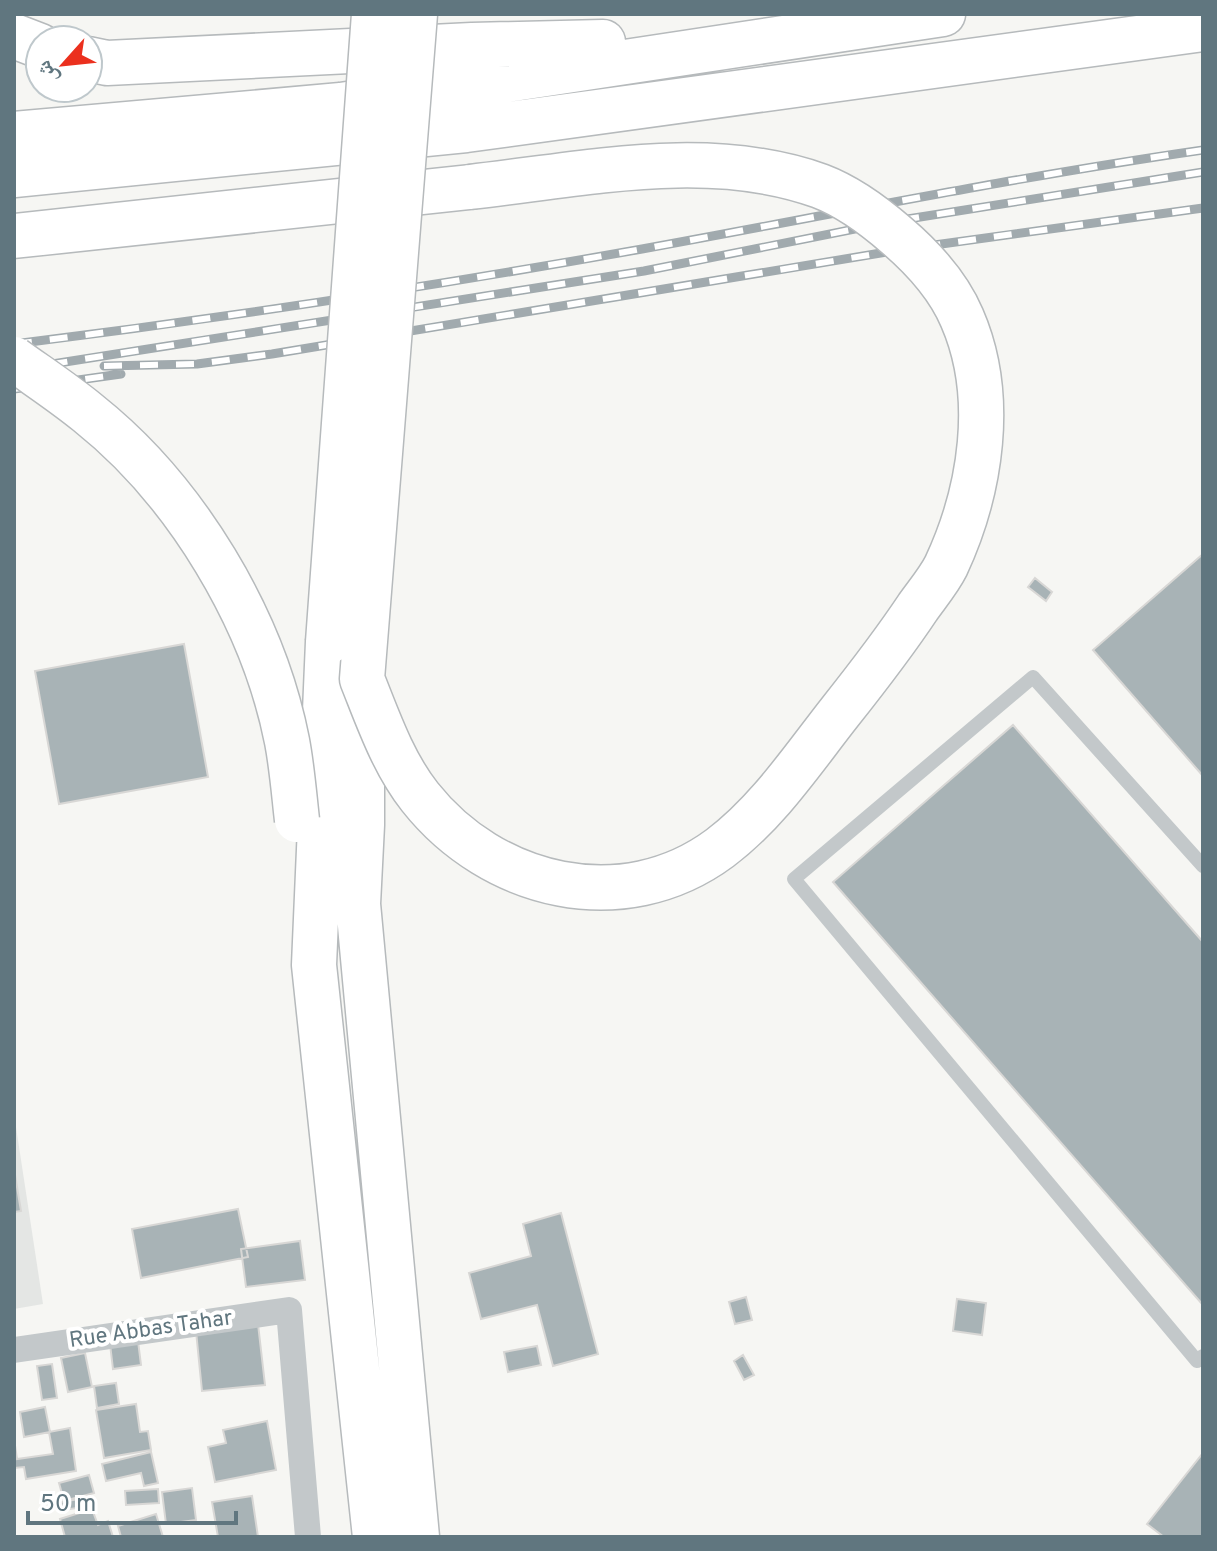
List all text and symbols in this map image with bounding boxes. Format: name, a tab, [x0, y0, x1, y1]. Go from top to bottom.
north arrow	[24, 24, 104, 104]
text: ش	[31, 55, 66, 88]
street label: Rue Abbas Tahar	[68, 1305, 235, 1355]
scale bar	[28, 1475, 236, 1525]
text: 50 m	[40, 1490, 96, 1520]

